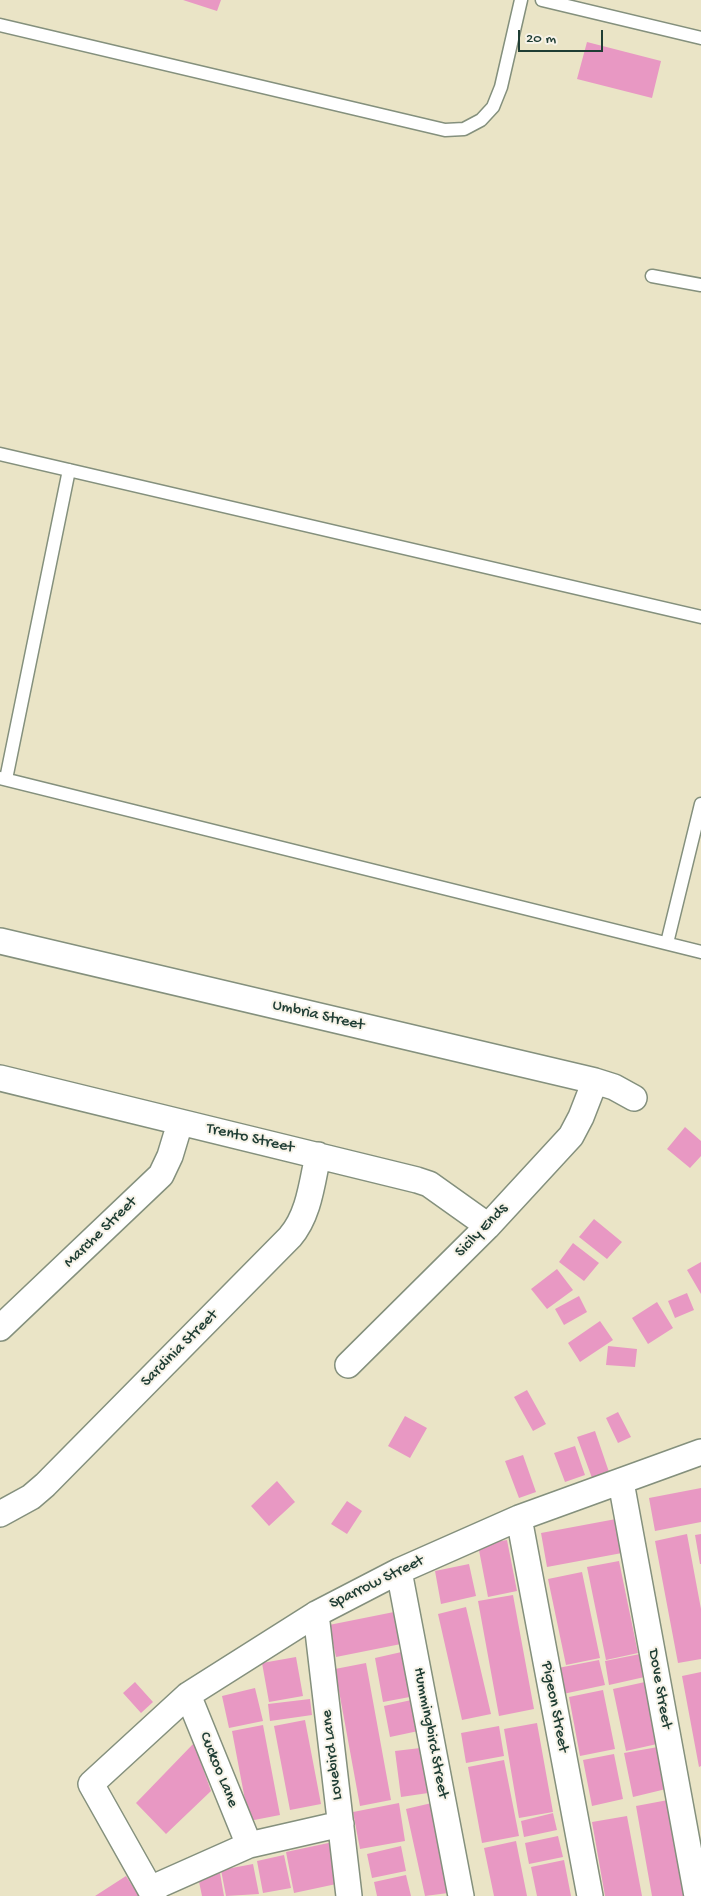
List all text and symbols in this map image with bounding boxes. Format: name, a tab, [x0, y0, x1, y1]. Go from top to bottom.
scale bar	[521, 20, 606, 52]
text: 20 m	[526, 30, 556, 48]
street label: Umbria Street	[270, 996, 366, 1036]
street label: Trento Street	[204, 1120, 296, 1158]
street label: Marche Street	[60, 1193, 142, 1273]
street label: Sicily Ends	[452, 1200, 512, 1262]
street label: Sardinia Street	[137, 1306, 223, 1392]
street label: Sparrow Street	[327, 1552, 427, 1614]
street label: Dove Street	[643, 1648, 675, 1730]
street label: Pigeon Street	[536, 1660, 572, 1754]
street label: Hummingbird Street	[408, 1666, 452, 1800]
street label: Lovebird Lane	[318, 1709, 348, 1801]
street label: Cuckoo Lane	[194, 1729, 242, 1811]

